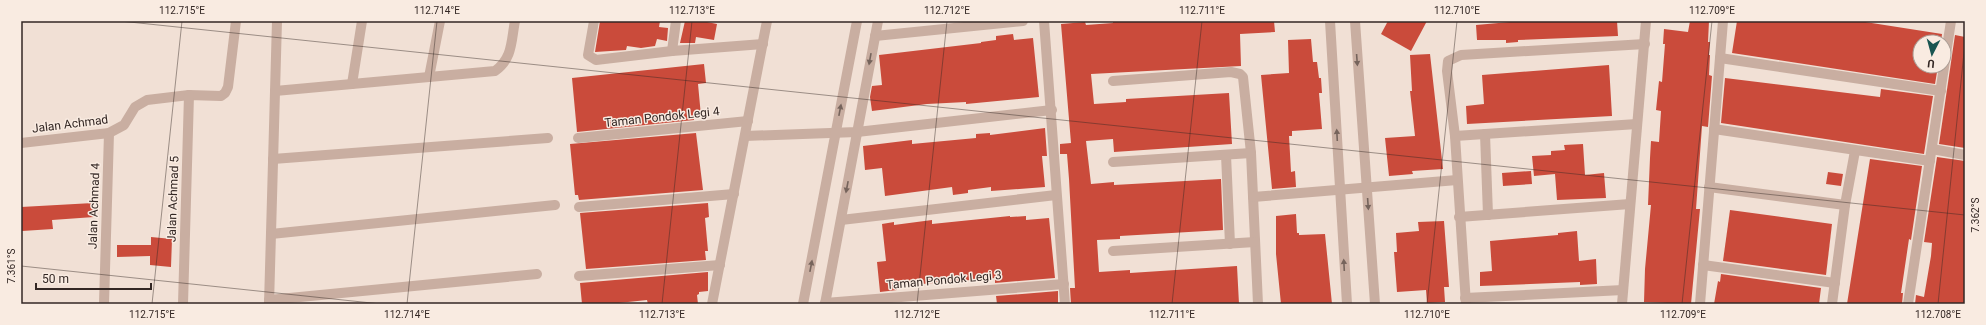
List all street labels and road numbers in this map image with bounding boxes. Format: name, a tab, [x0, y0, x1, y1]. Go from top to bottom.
street label: Taman Pondok Legi 4	[604, 104, 720, 130]
street label: Jalan Achmad	[31, 112, 109, 136]
street label: Jalan Achmad 5	[164, 155, 182, 242]
street label: Jalan Achmad 4	[85, 162, 103, 249]
street label: Taman Pondok Legi 3	[886, 268, 1002, 292]

